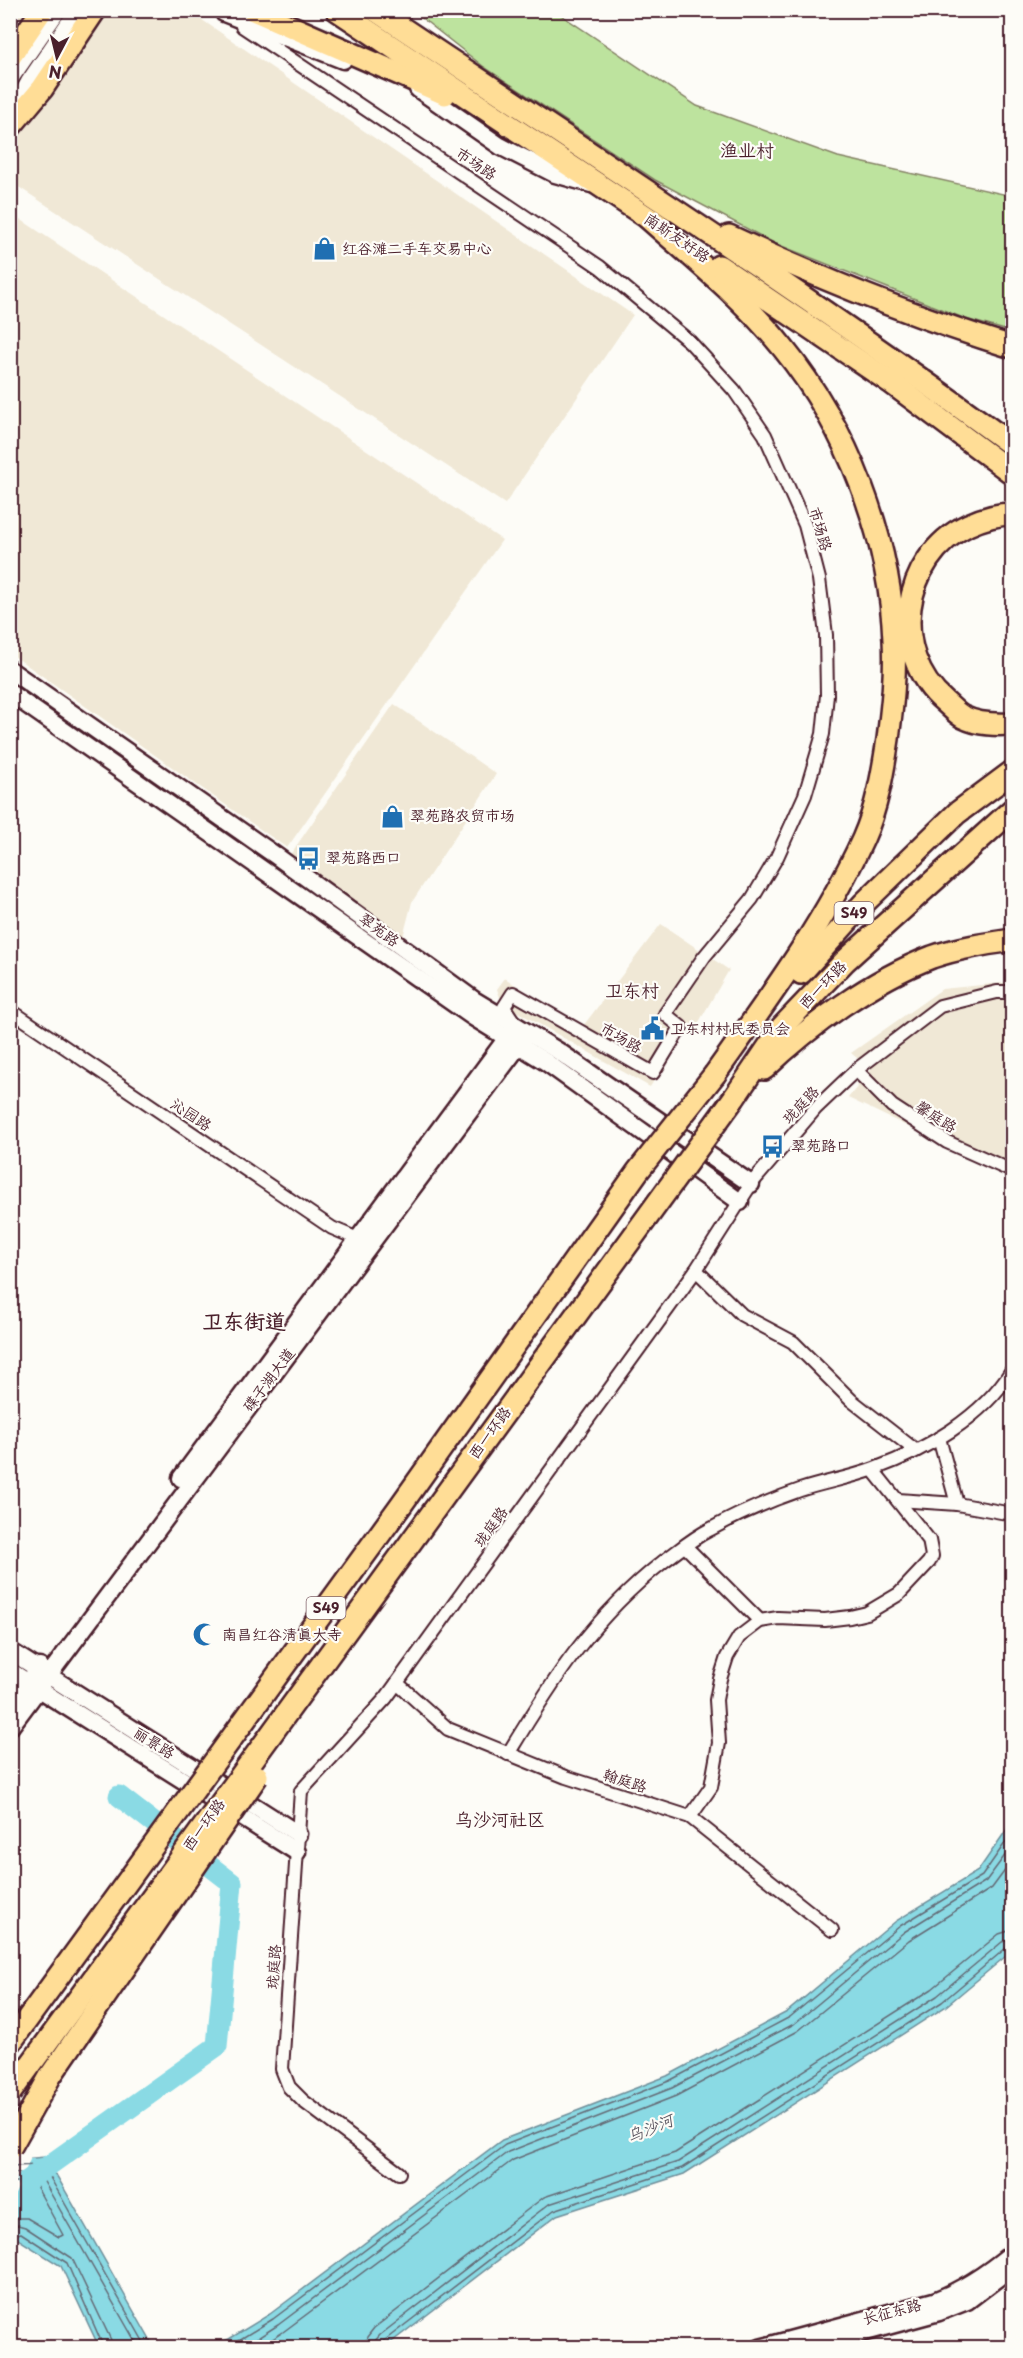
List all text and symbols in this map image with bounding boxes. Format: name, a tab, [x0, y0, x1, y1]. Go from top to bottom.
north arrow	[27, 27, 87, 87]
text: N	[47, 60, 63, 86]
district label: 渔业村	[720, 136, 774, 163]
street label: 市场路	[452, 141, 502, 185]
street label: 南斯友好路	[640, 206, 715, 267]
shop icon: 红谷滩二手车交易中心	[311, 236, 337, 262]
place label: 红谷滩二手车交易中心	[342, 236, 492, 259]
street label: 市场路	[804, 504, 839, 553]
shop icon: 翠苑路农贸市场	[379, 803, 405, 829]
place label: 翠苑路农贸市场	[410, 803, 515, 826]
bus stop icon: 翠苑路西口	[295, 845, 321, 871]
place label: 翠苑路西口	[326, 845, 401, 868]
road number: S49	[834, 902, 874, 924]
street label: 翠苑路	[355, 906, 405, 951]
street label: 西一环路	[793, 954, 851, 1014]
district label: 卫东村	[605, 976, 659, 1003]
street label: 市场路	[597, 1015, 647, 1058]
public building icon: 卫东村村民委员会	[639, 1016, 665, 1042]
place label: 卫东村村民委员会	[670, 1016, 790, 1039]
street label: 珑庭路	[776, 1080, 824, 1128]
street label: 沁园路	[167, 1092, 217, 1136]
street label: 馨庭路	[912, 1094, 962, 1137]
bus stop icon: 翠苑路口	[760, 1133, 786, 1159]
place label: 翠苑路口	[791, 1133, 851, 1156]
district label: 卫东街道	[202, 1304, 286, 1336]
street label: 碟子湖大道	[236, 1342, 300, 1416]
street label: 西一环路	[462, 1401, 516, 1463]
street label: 珑庭路	[467, 1501, 512, 1551]
road number: S49	[306, 1597, 346, 1619]
mosque icon: 南昌红谷清真大寺	[191, 1622, 217, 1648]
place label: 南昌红谷清真大寺	[222, 1622, 342, 1645]
street label: 丽景路	[130, 1720, 180, 1763]
street label: 翰庭路	[601, 1762, 650, 1797]
street label: 西一环路	[176, 1793, 230, 1855]
district label: 乌沙河社区	[455, 1805, 545, 1832]
street label: 珑庭路	[259, 1944, 286, 1990]
water label: 乌沙河	[623, 2106, 679, 2147]
street label: 长征东路	[860, 2292, 924, 2329]

